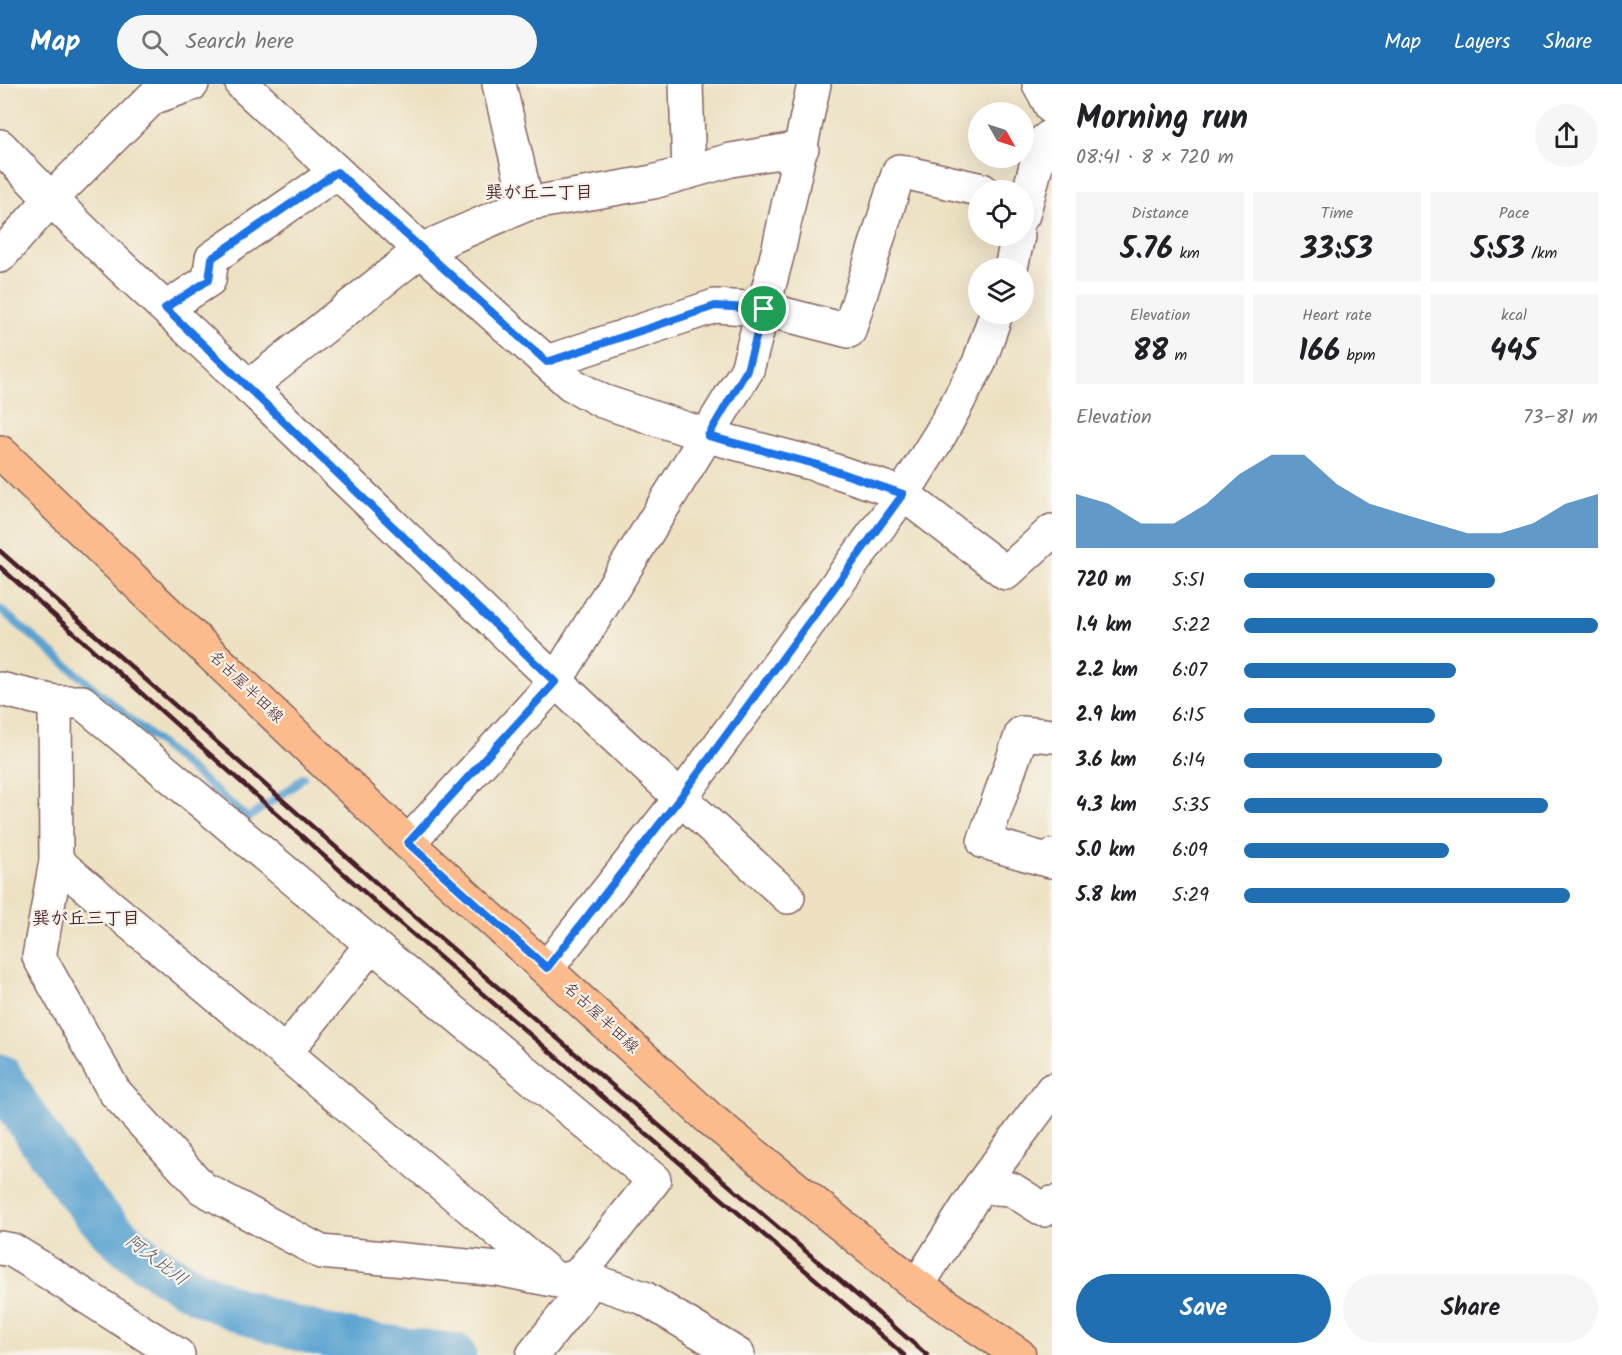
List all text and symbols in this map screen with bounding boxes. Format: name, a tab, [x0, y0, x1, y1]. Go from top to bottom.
search box	[117, 15, 537, 69]
text: Map	[30, 20, 81, 65]
text: Search here	[186, 25, 294, 60]
icon: search	[138, 26, 171, 59]
text: Map	[1384, 26, 1421, 59]
text: Layers	[1454, 26, 1510, 59]
text: Share	[1543, 26, 1592, 59]
text: Morning run	[1076, 93, 1248, 146]
north arrow	[968, 102, 1034, 168]
map controls	[968, 102, 1034, 324]
button: share	[1535, 104, 1598, 167]
text: 08:41 · 8 × 720 m	[1076, 142, 1234, 174]
district label: 巽が丘二丁目	[485, 179, 593, 208]
button: locate	[968, 180, 1034, 246]
text: Distance	[1131, 201, 1189, 226]
text: Time	[1321, 201, 1353, 226]
text: Pace	[1499, 201, 1529, 226]
text: 5.76	[1120, 226, 1173, 274]
text: 33:53	[1301, 226, 1373, 274]
text: 5:53	[1471, 226, 1525, 274]
text: km	[1173, 241, 1200, 266]
text: /km	[1525, 241, 1557, 266]
button: layers	[968, 258, 1034, 324]
pin	[738, 283, 789, 334]
icon: arrive	[747, 292, 780, 325]
text: Elevation	[1130, 303, 1190, 328]
text: Heart rate	[1302, 303, 1372, 328]
text: kcal	[1501, 303, 1527, 328]
text: 88	[1133, 328, 1168, 376]
text: 166	[1299, 328, 1340, 376]
text: 445	[1490, 328, 1538, 376]
text: m	[1168, 343, 1187, 368]
text: bpm	[1340, 343, 1375, 368]
text: Elevation	[1076, 402, 1152, 434]
text: 73–81 m	[1523, 402, 1598, 434]
text: 720 m	[1076, 565, 1131, 597]
text: 5:51	[1172, 565, 1205, 597]
text: 1.4 km	[1076, 610, 1132, 642]
text: 5:22	[1172, 610, 1211, 642]
street label: 名古屋半田線	[203, 645, 289, 729]
text: 2.2 km	[1076, 655, 1138, 687]
text: 6:07	[1172, 655, 1207, 687]
text: 2.9 km	[1076, 700, 1136, 732]
text: 6:15	[1172, 700, 1205, 732]
text: 3.6 km	[1076, 745, 1136, 777]
text: 6:14	[1172, 745, 1205, 777]
text: 4.3 km	[1076, 790, 1137, 822]
text: 5:35	[1172, 790, 1210, 822]
text: 5.0 km	[1076, 835, 1135, 867]
text: 6:09	[1172, 835, 1208, 867]
text: 5.8 km	[1076, 880, 1137, 912]
text: 5:29	[1172, 880, 1209, 912]
district label: 巽が丘三丁目	[32, 905, 140, 934]
street label: 名古屋半田線	[557, 976, 645, 1060]
water label: 阿久比川	[119, 1228, 193, 1294]
button: Save	[1076, 1274, 1331, 1343]
button: Share	[1343, 1274, 1598, 1343]

